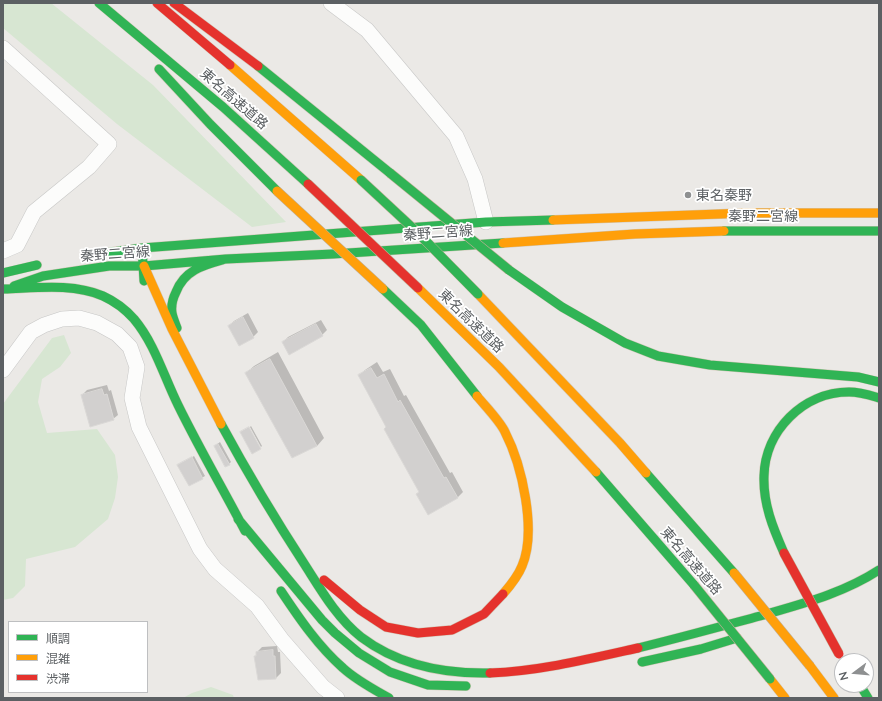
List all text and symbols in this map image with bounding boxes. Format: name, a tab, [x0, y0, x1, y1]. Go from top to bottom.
street label: 東名高速道路	[197, 65, 271, 133]
place label: 東名秦野	[696, 187, 752, 203]
marker: 東名秦野	[683, 190, 693, 200]
street label: 秦野二宮線	[728, 208, 798, 224]
street label: 秦野二宮線	[402, 222, 474, 244]
street label: 秦野二宮線	[79, 243, 151, 265]
street label: 東名高速道路	[435, 286, 507, 356]
street label: 東名高速道路	[657, 524, 725, 598]
legend	[8, 621, 148, 693]
text: 順調	[46, 631, 70, 646]
text: 混雑	[46, 651, 70, 666]
north arrow	[834, 653, 874, 693]
text: N	[836, 670, 850, 682]
text: 渋滞	[46, 671, 70, 686]

